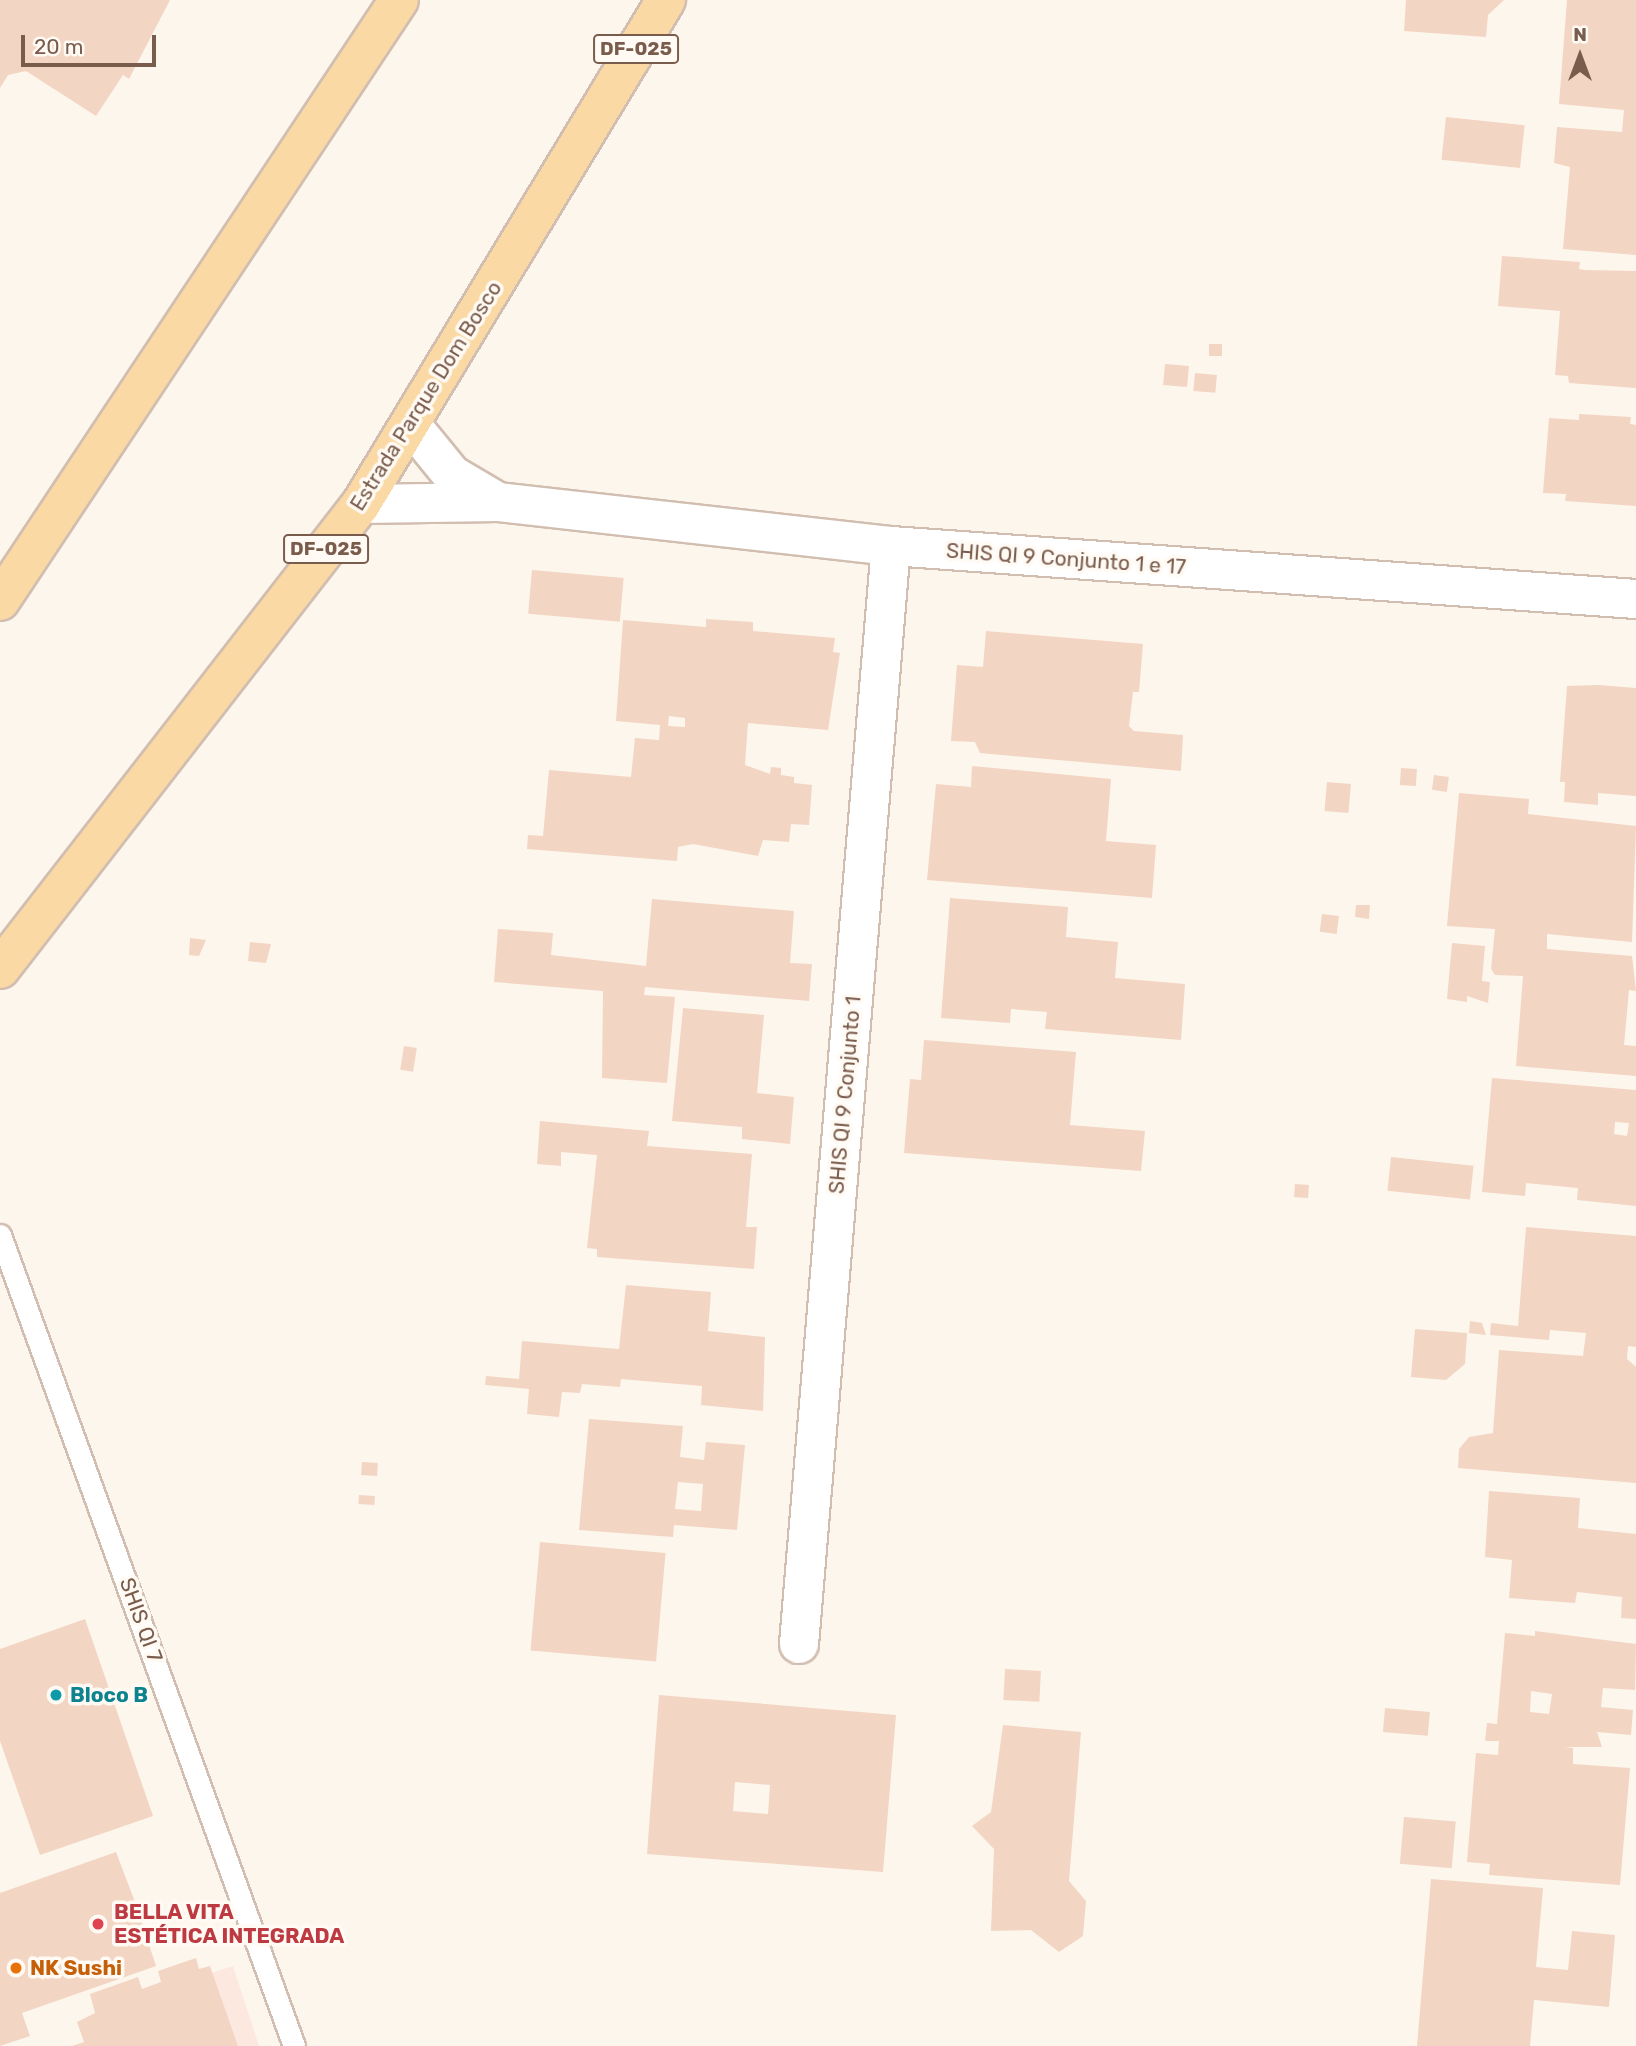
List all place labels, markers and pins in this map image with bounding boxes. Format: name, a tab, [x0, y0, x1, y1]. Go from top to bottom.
place label: Bloco B	[70, 1682, 148, 1708]
marker: Bloco B	[48, 1687, 64, 1703]
place label: BELLA VITA ESTÉTICA INTEGRADA	[114, 1899, 345, 1949]
marker: BELLA VITA ESTÉTICA INTEGRADA	[88, 1914, 108, 1934]
place label: NK Sushi	[30, 1955, 122, 1981]
marker: NK Sushi	[8, 1960, 24, 1976]

